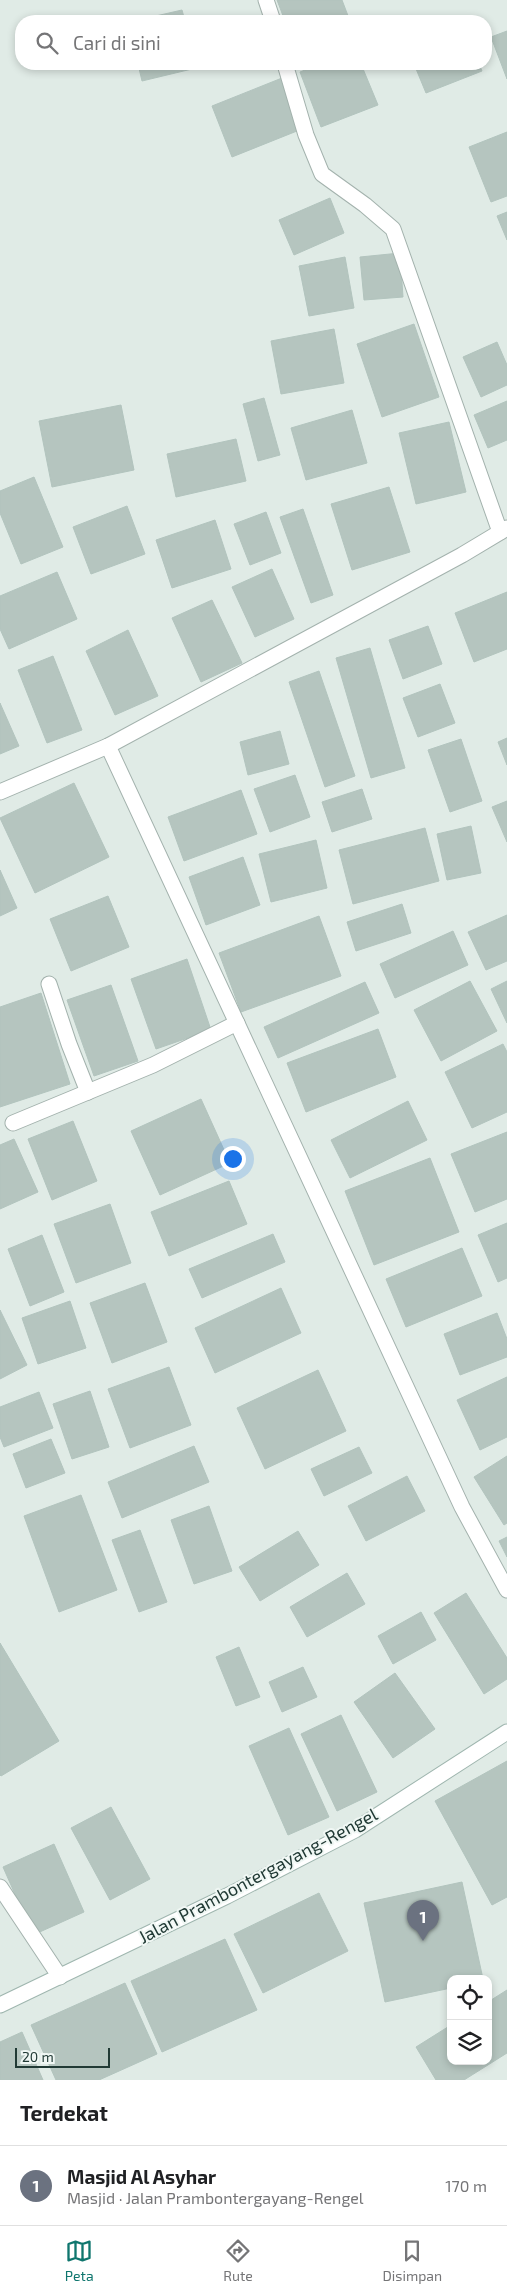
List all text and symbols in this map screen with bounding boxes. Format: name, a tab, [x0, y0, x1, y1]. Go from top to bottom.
search box	[15, 15, 492, 70]
icon: search	[33, 29, 61, 57]
text: Cari di sini	[73, 31, 161, 54]
your location	[220, 1146, 246, 1172]
street label: Jalan Prambontergayang-Rengel	[134, 1802, 381, 1948]
pin: 1	[407, 1900, 439, 1941]
map controls	[447, 1975, 492, 2065]
button: locate	[447, 1975, 492, 2020]
button: layers	[447, 2020, 492, 2065]
scale bar	[15, 2045, 110, 2068]
text: 20 m	[22, 2048, 54, 2065]
text: Terdekat	[20, 2100, 108, 2125]
text: Masjid Al Asyhar	[67, 2165, 216, 2188]
text: 1	[33, 2176, 39, 2195]
text: 170 m	[445, 2176, 487, 2195]
text: Masjid · Jalan Prambontergayang-Rengel	[67, 2188, 364, 2207]
tab: Peta	[65, 2237, 94, 2284]
tab: Rute	[223, 2237, 253, 2284]
tab: Disimpan	[383, 2237, 442, 2284]

